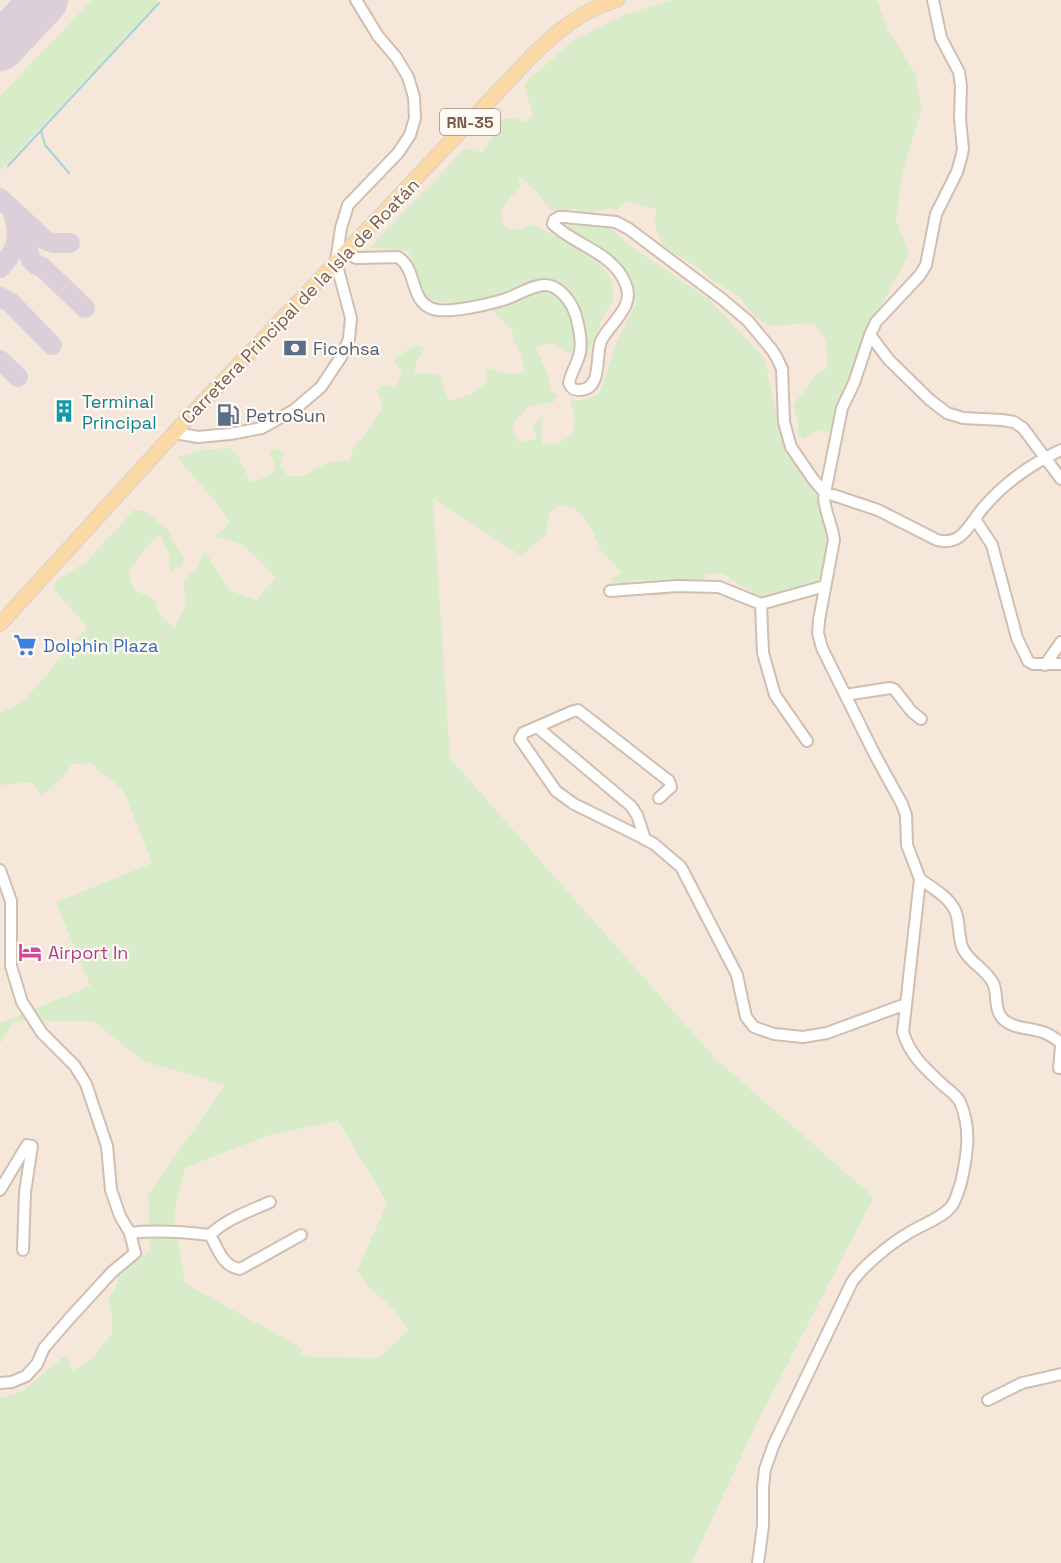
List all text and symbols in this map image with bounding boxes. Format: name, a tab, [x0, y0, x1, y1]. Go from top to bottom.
road number: RN-35	[440, 109, 500, 135]
street label: Carretera Principal de la Isla de Roatán	[176, 173, 424, 429]
bank icon: Ficohsa	[282, 335, 308, 361]
place label: Ficohsa	[313, 337, 380, 360]
place label: Terminal Principal	[82, 390, 157, 434]
building icon: Terminal Principal	[51, 398, 77, 424]
fuel station icon: PetroSun	[215, 402, 241, 428]
place label: PetroSun	[246, 404, 326, 427]
supermarket icon: Dolphin Plaza	[12, 632, 38, 658]
place label: Dolphin Plaza	[43, 634, 158, 657]
hotel icon: Airport In	[17, 939, 43, 965]
place label: Airport In	[48, 941, 128, 964]

